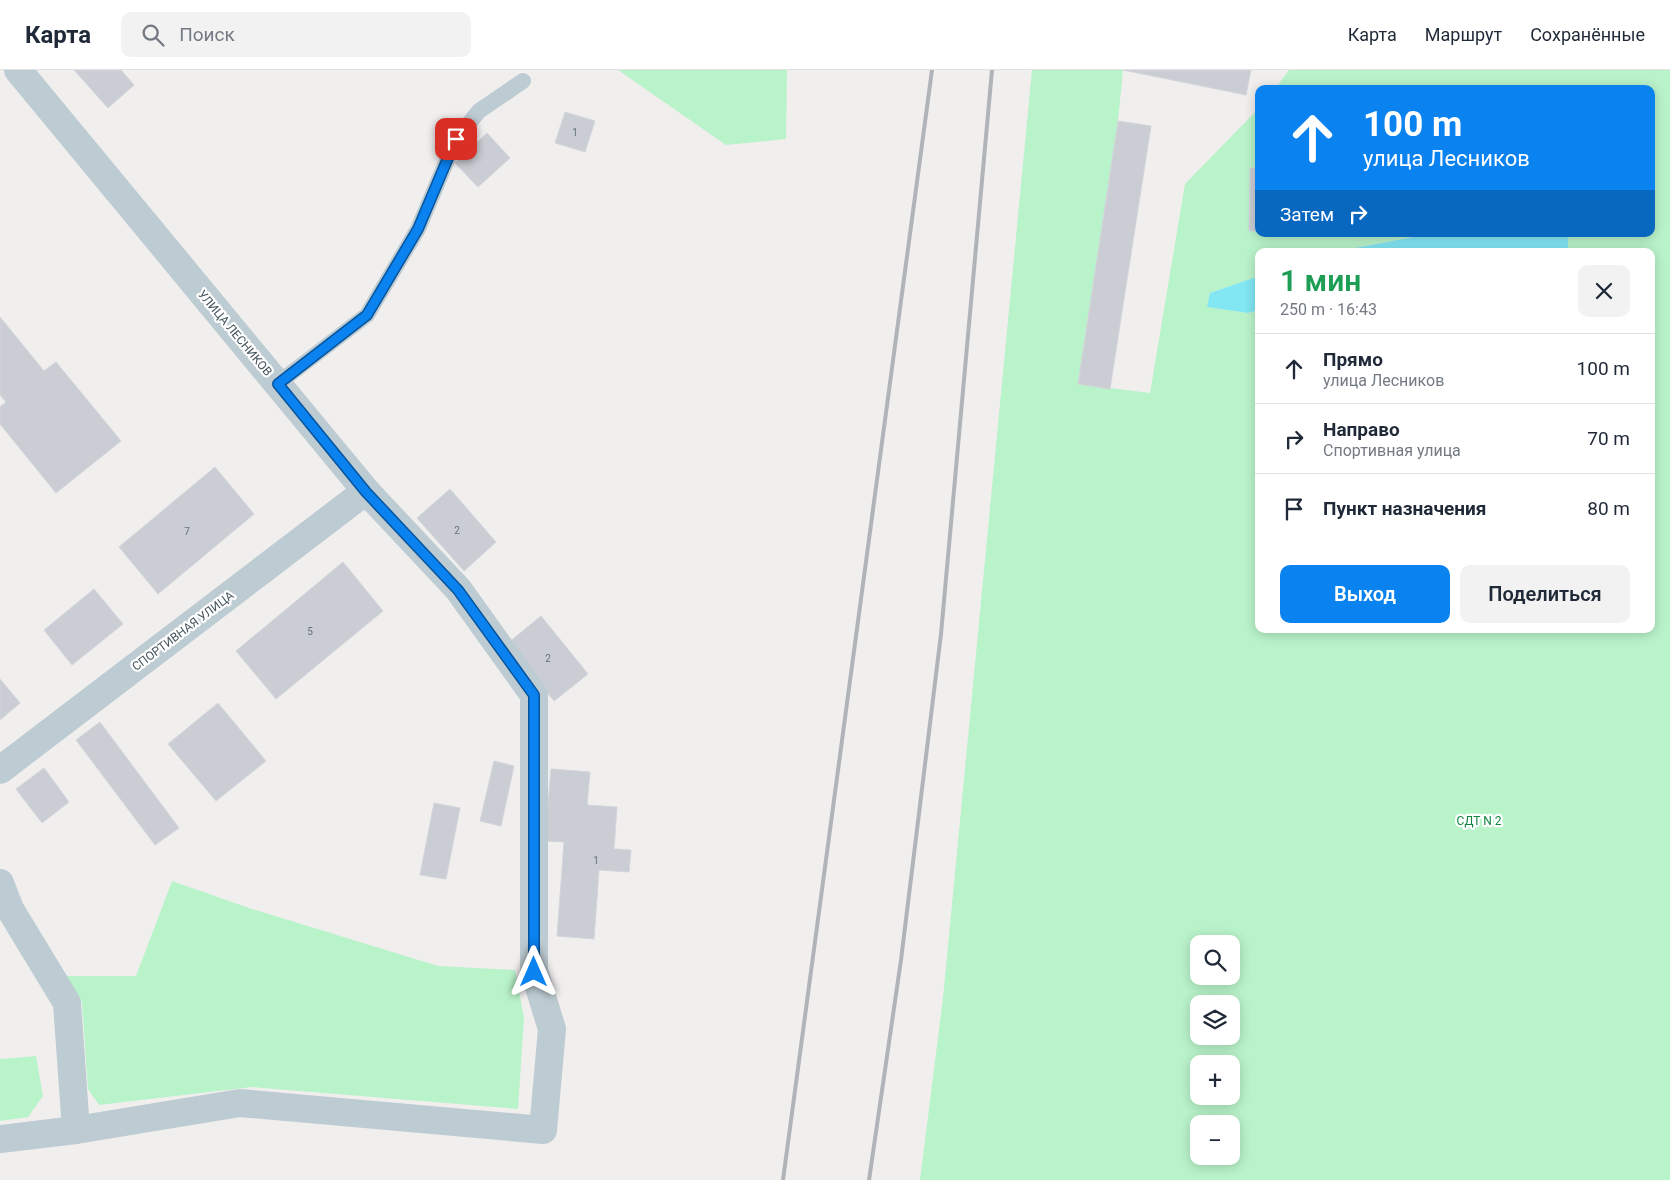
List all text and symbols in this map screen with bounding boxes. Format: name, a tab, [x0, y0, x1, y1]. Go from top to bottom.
search box	[121, 12, 471, 57]
text: Карта	[25, 21, 91, 49]
icon: search	[139, 21, 167, 49]
text: Поиск	[179, 23, 235, 46]
text: Карта	[1348, 24, 1397, 45]
text: Маршрут	[1425, 24, 1502, 45]
text: Сохранённые	[1530, 24, 1645, 45]
text: 100 m	[1363, 104, 1462, 145]
icon: ahead	[1280, 105, 1345, 170]
pin	[435, 118, 477, 160]
icon: arrive	[442, 125, 470, 153]
house number: 1	[572, 127, 578, 138]
text: улица Лесников	[1363, 146, 1530, 171]
icon: right	[1344, 200, 1372, 228]
text: Затем	[1280, 203, 1334, 226]
text: 1 мин	[1280, 263, 1361, 298]
button: close	[1578, 265, 1630, 317]
street label: УЛИЦА ЛЕСНИКОВ	[195, 287, 275, 379]
text: 250 m · 16:43	[1280, 300, 1377, 319]
text: Прямо	[1323, 348, 1383, 371]
icon: ahead	[1280, 355, 1308, 383]
text: 100 m	[1577, 357, 1630, 380]
text: улица Лесников	[1323, 371, 1444, 390]
text: Направо	[1323, 418, 1400, 441]
icon: right	[1280, 425, 1308, 453]
text: 70 m	[1587, 427, 1630, 450]
text: Спортивная улица	[1323, 441, 1461, 460]
icon: arrive	[1280, 495, 1308, 523]
text: Пункт назначения	[1323, 497, 1486, 520]
text: 80 m	[1587, 497, 1630, 520]
house number: 2	[454, 525, 460, 536]
house number: 7	[184, 526, 190, 537]
button: Выход	[1280, 565, 1450, 623]
button: Поделиться	[1460, 565, 1630, 623]
street label: СПОРТИВНАЯ УЛИЦА	[129, 588, 237, 674]
house number: 5	[307, 626, 313, 637]
house number: 2	[545, 653, 551, 664]
park label: СДТ N 2	[1457, 814, 1502, 828]
house number: 1	[593, 855, 599, 866]
map controls	[1190, 935, 1240, 1165]
button: search	[1190, 935, 1240, 985]
position arrow	[507, 945, 559, 997]
button: layers	[1190, 995, 1240, 1045]
button: +	[1190, 1055, 1240, 1105]
button: −	[1190, 1115, 1240, 1165]

